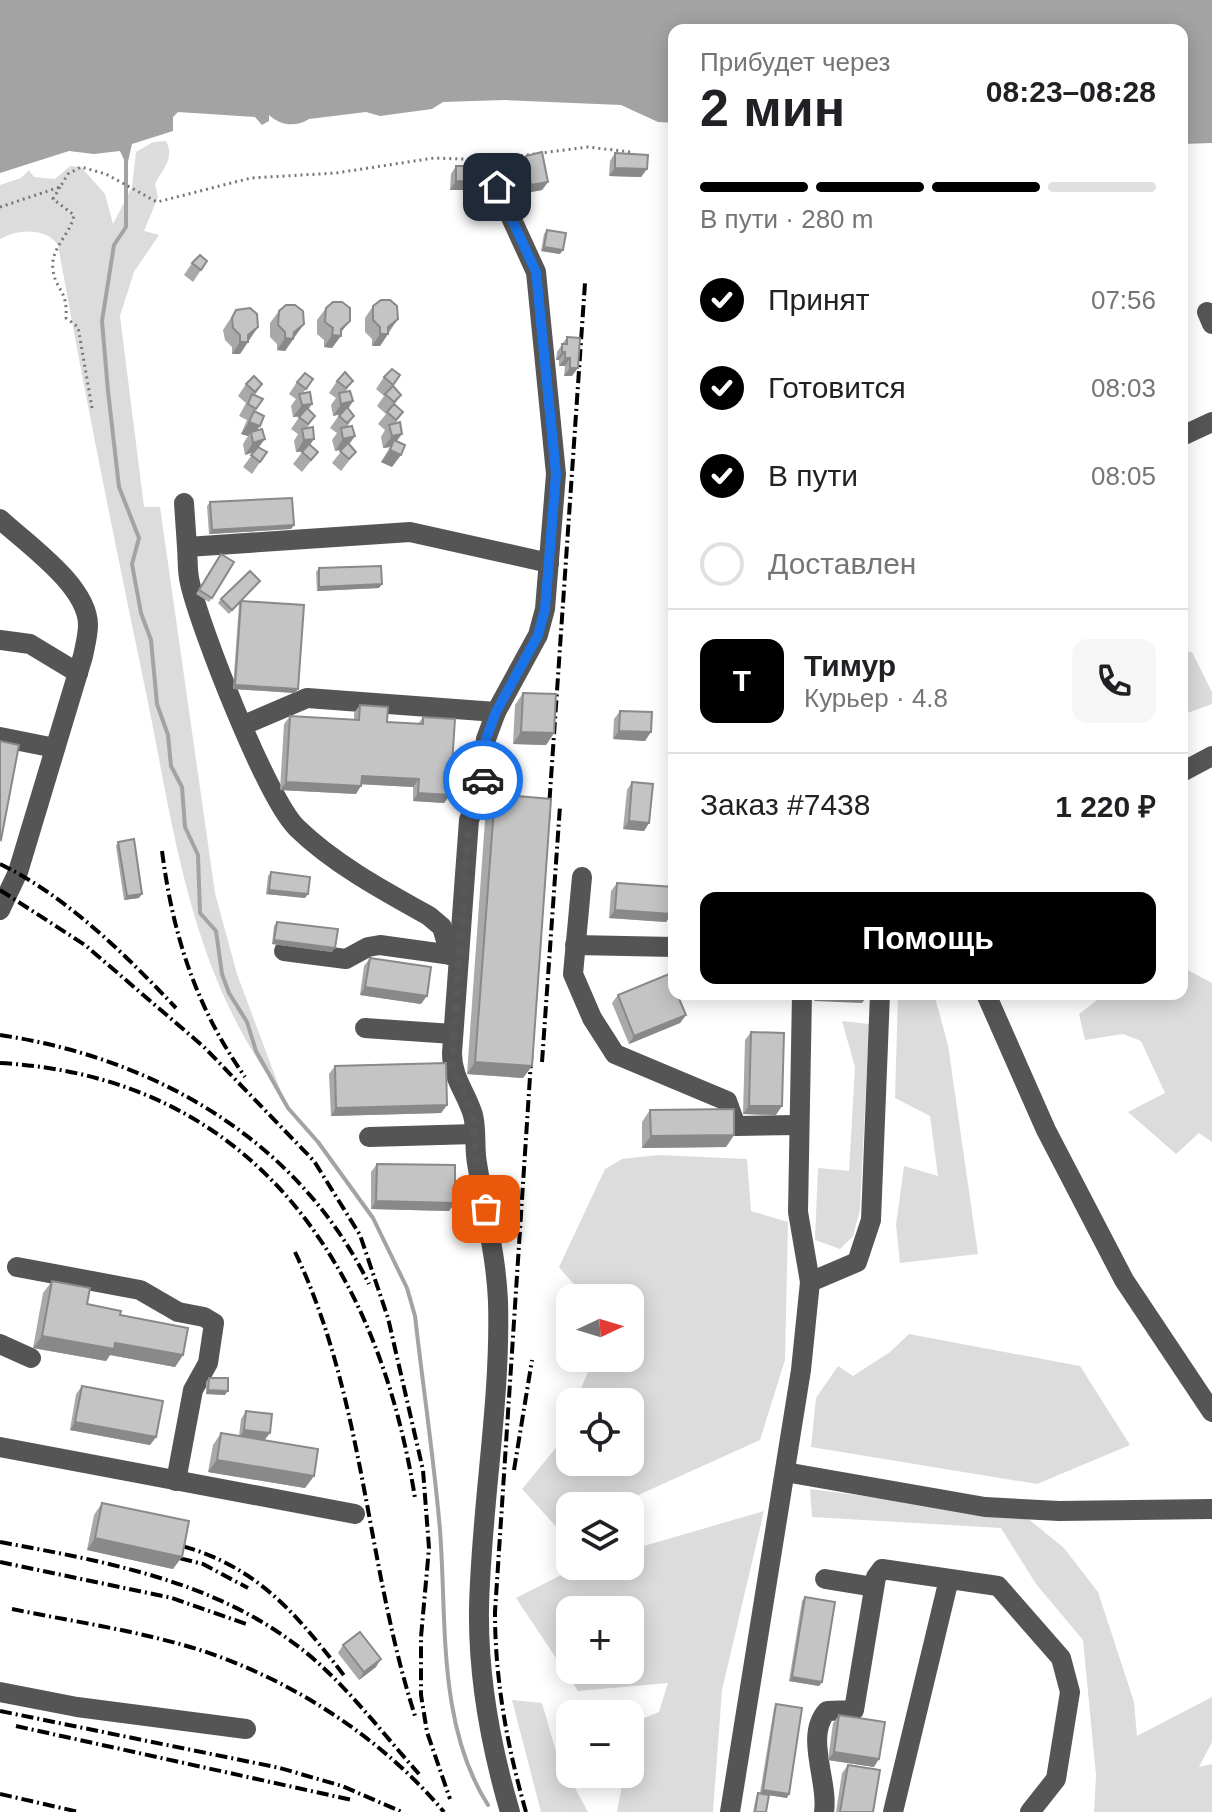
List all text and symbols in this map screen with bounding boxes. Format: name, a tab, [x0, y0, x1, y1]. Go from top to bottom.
text: Прибудет через	[700, 47, 890, 77]
text: 08:23–08:28	[986, 75, 1156, 108]
text: 2 мин	[700, 79, 845, 137]
pin	[463, 153, 531, 221]
icon: home	[475, 165, 519, 209]
text: В пути · 280 m	[700, 204, 873, 234]
icon: check	[700, 278, 744, 322]
text: Принят	[768, 283, 870, 316]
text: 07:56	[1091, 285, 1156, 315]
icon: check	[700, 366, 744, 410]
text: Готовится	[768, 371, 906, 404]
text: 08:03	[1091, 373, 1156, 403]
icon: check	[700, 454, 744, 498]
text: В пути	[768, 459, 858, 492]
text: 08:05	[1091, 461, 1156, 491]
text: Доставлен	[768, 547, 916, 580]
button: phone	[1072, 639, 1156, 723]
text: Тимур	[804, 649, 896, 682]
text: Т	[733, 664, 751, 697]
text: Курьер · 4.8	[804, 683, 948, 713]
courier	[443, 740, 523, 820]
icon: car	[461, 758, 505, 802]
text: Заказ #7438	[700, 788, 870, 821]
text: 1 220 ₽	[1055, 790, 1156, 823]
button: Помощь	[700, 892, 1156, 984]
pin	[452, 1175, 520, 1243]
icon: bag	[464, 1187, 508, 1231]
north arrow	[556, 1284, 644, 1372]
map controls	[556, 1284, 644, 1788]
button: locate	[556, 1388, 644, 1476]
button: layers	[556, 1492, 644, 1580]
button: +	[556, 1596, 644, 1684]
button: −	[556, 1700, 644, 1788]

